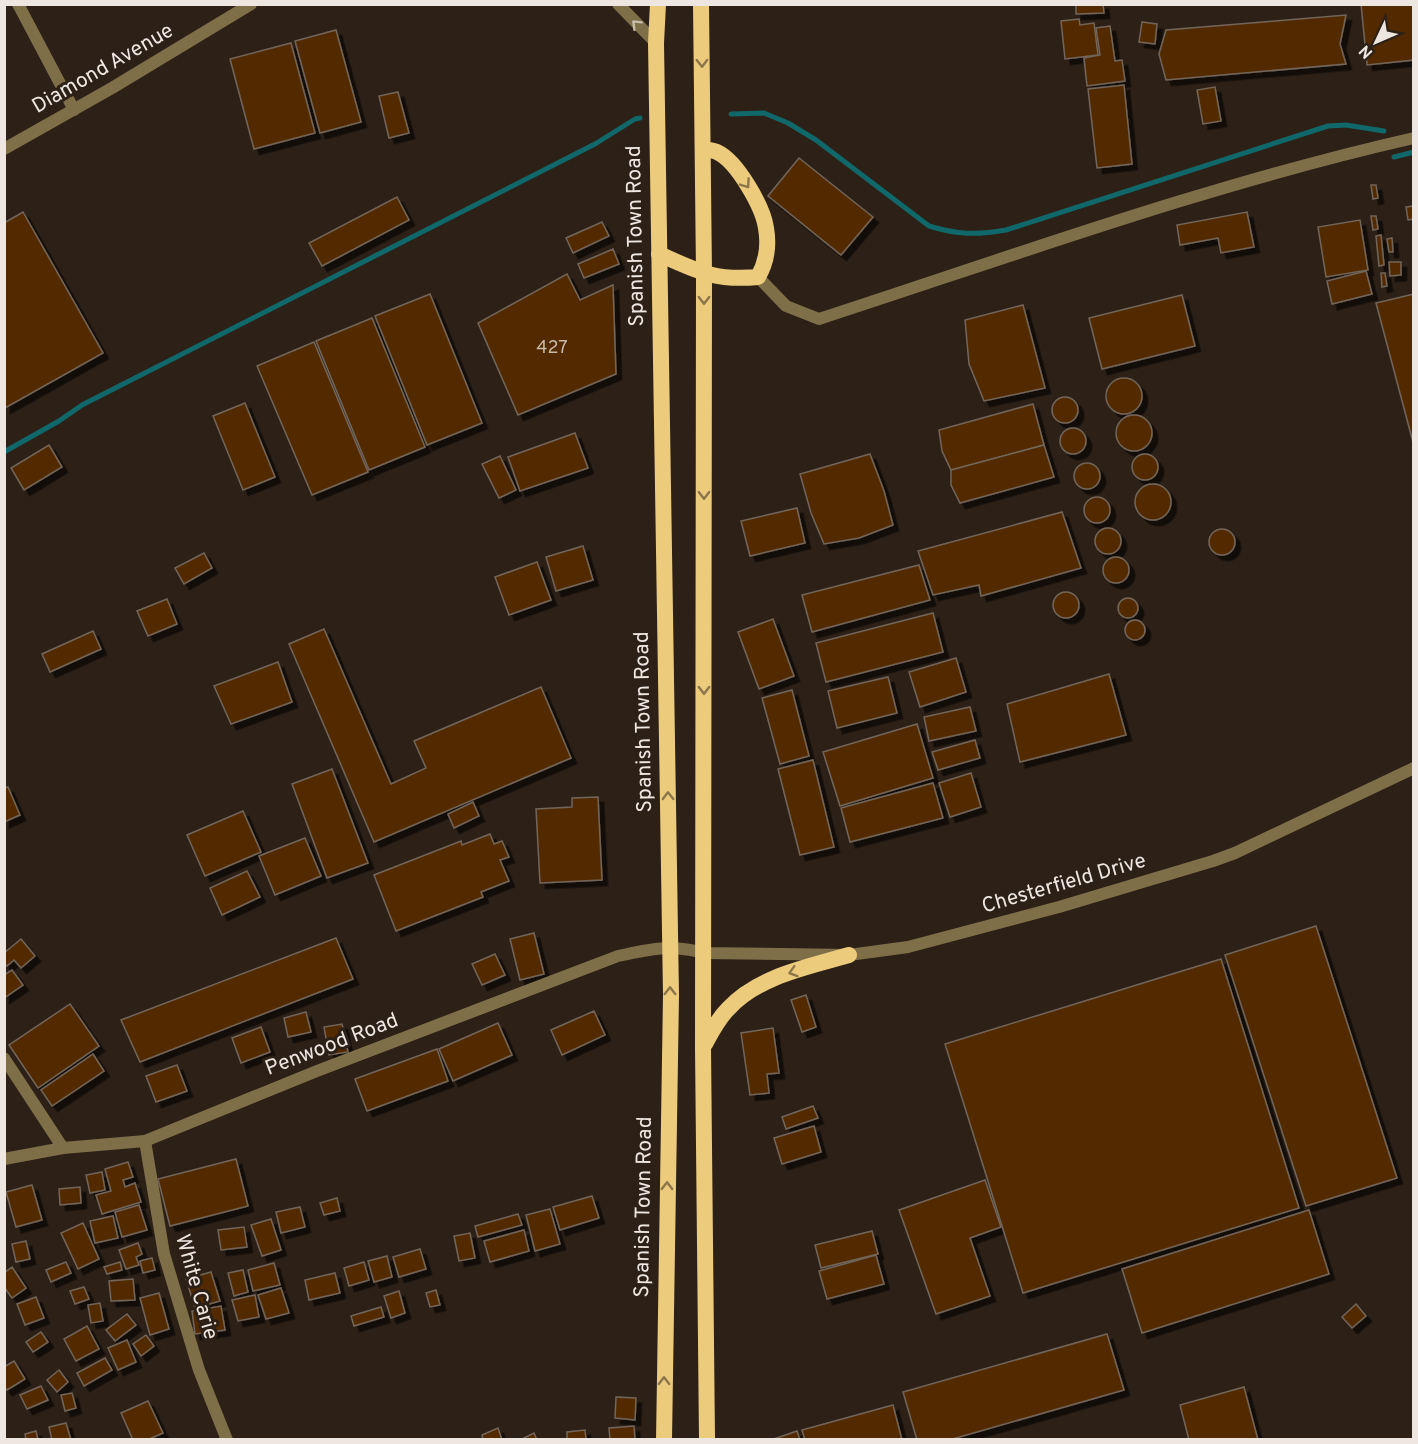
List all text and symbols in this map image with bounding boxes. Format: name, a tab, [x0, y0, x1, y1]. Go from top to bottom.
north arrow	[1346, 12, 1406, 72]
street label: Diamond Avenue	[27, 18, 179, 120]
one-way arrow	[633, 20, 644, 31]
text: N	[1355, 40, 1378, 62]
one-way arrow	[696, 58, 708, 67]
street label: Spanish Town Road	[621, 145, 651, 327]
one-way arrow	[739, 178, 750, 189]
one-way arrow	[698, 295, 710, 304]
house number: 427	[536, 337, 568, 360]
one-way arrow	[698, 490, 710, 499]
street label: Spanish Town Road	[629, 631, 659, 813]
one-way arrow	[698, 685, 710, 694]
one-way arrow	[662, 792, 674, 801]
street label: Chesterfield Drive	[979, 848, 1149, 920]
one-way arrow	[788, 965, 799, 977]
one-way arrow	[664, 987, 676, 996]
street label: Penwood Road	[261, 1007, 403, 1083]
street label: Spanish Town Road	[629, 1116, 659, 1298]
one-way arrow	[661, 1182, 673, 1191]
street label: White Carie	[168, 1231, 224, 1343]
one-way arrow	[658, 1377, 670, 1386]

